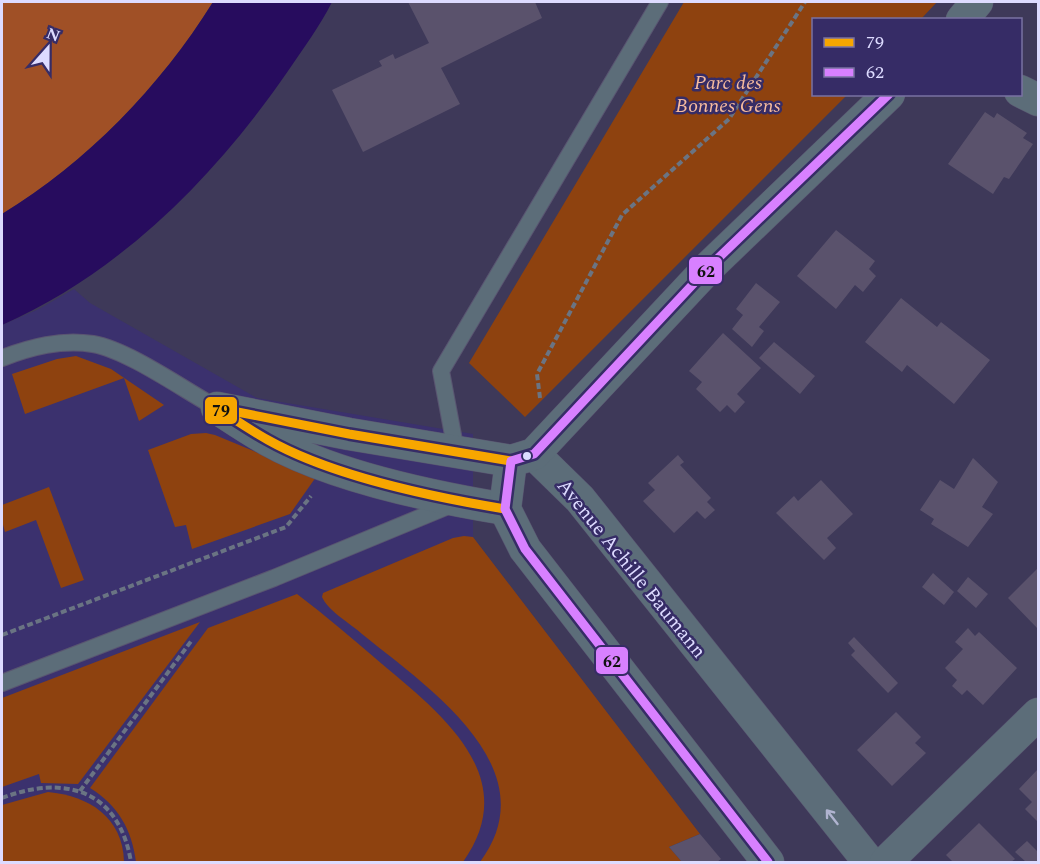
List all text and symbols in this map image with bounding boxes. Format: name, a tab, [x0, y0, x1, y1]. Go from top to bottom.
north arrow	[18, 18, 78, 78]
legend	[812, 18, 1022, 96]
text: N	[43, 21, 63, 48]
text: 79	[866, 29, 884, 56]
text: 62	[866, 59, 884, 86]
park label: Parc des Bonnes Gens	[675, 68, 781, 121]
line badge: 62	[688, 256, 723, 285]
text: 62	[697, 260, 715, 284]
line badge: 79	[204, 396, 238, 425]
text: 79	[212, 399, 230, 423]
unlabelled marker	[521, 450, 533, 462]
street label: Avenue Achille Baumann	[549, 472, 713, 665]
line badge: 62	[595, 646, 629, 675]
text: 62	[603, 650, 621, 674]
one-way arrow	[826, 809, 839, 825]

